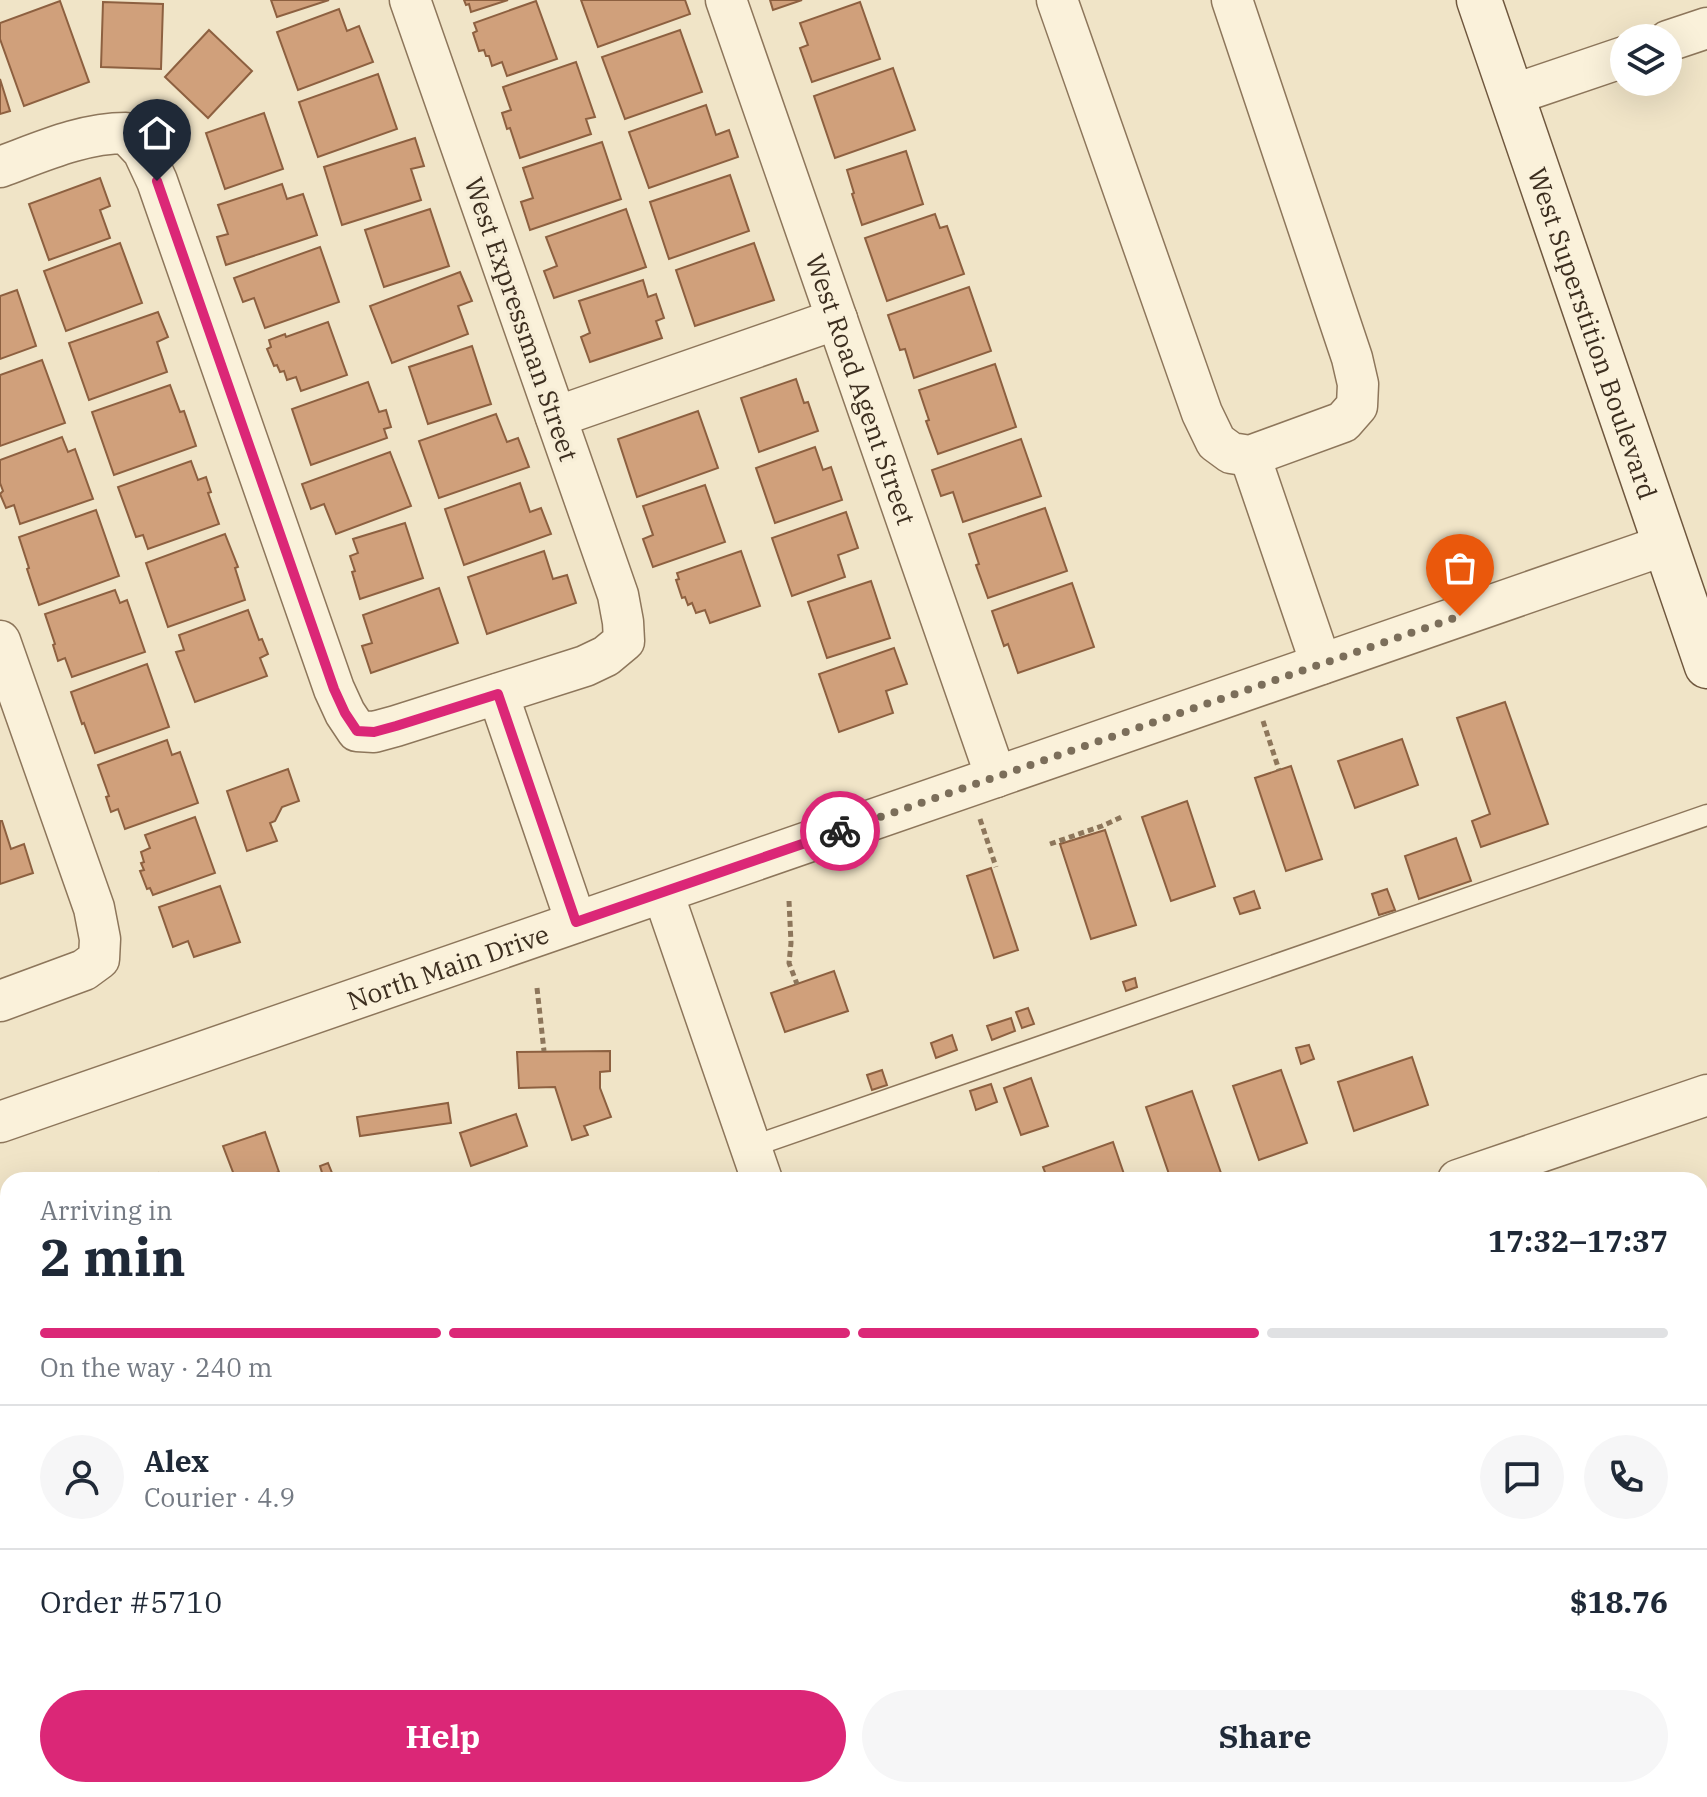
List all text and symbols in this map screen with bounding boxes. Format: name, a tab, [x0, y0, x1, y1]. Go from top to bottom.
map controls	[1610, 24, 1682, 96]
button: layers	[1610, 24, 1682, 96]
pin	[123, 99, 191, 181]
icon: home	[135, 111, 179, 155]
street label: West Superstition Boulevard	[1520, 163, 1666, 503]
street label: West Expressman Street	[457, 173, 587, 465]
street label: West Road Agent Street	[798, 249, 924, 529]
pin	[1426, 534, 1494, 616]
icon: bag	[1438, 546, 1482, 590]
courier	[800, 791, 880, 871]
icon: bike	[818, 809, 862, 853]
street label: North Main Drive	[342, 916, 553, 1017]
text: Arriving in	[40, 1193, 173, 1227]
text: 17:32–17:37	[1488, 1221, 1668, 1260]
text: 2 min	[40, 1223, 186, 1290]
text: On the way · 240 m	[40, 1350, 273, 1384]
button: person	[40, 1435, 124, 1519]
button: chat	[1480, 1435, 1564, 1519]
button: phone	[1584, 1435, 1668, 1519]
text: Alex	[144, 1441, 209, 1480]
text: Courier · 4.9	[144, 1480, 295, 1514]
text: Order #5710	[40, 1582, 222, 1621]
text: $18.76	[1570, 1582, 1668, 1621]
button: Help	[40, 1690, 846, 1782]
button: Share	[862, 1690, 1668, 1782]

